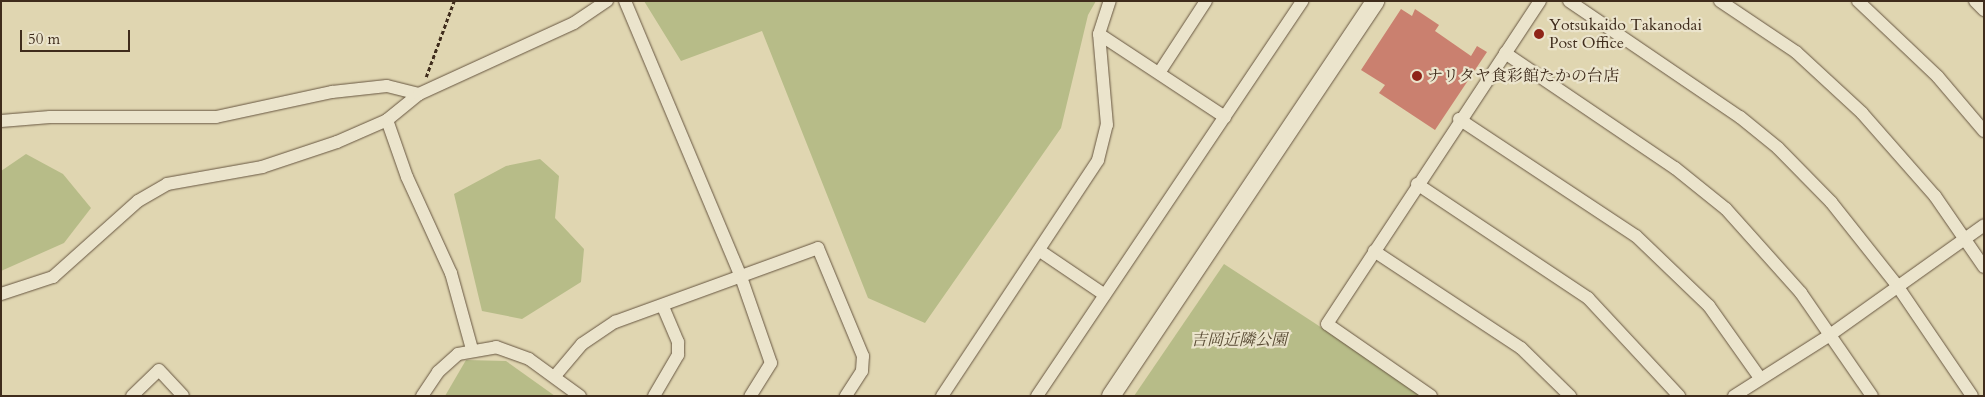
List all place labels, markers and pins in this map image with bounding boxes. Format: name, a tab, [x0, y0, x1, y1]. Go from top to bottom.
place label: Yotsukaido Takanodai Post Office	[1549, 15, 1702, 53]
marker: Yotsukaido Takanodai Post Office	[1533, 28, 1545, 40]
place label: ナリタヤ食彩館たかの台店	[1427, 66, 1619, 86]
marker: ナリタヤ食彩館たかの台店	[1411, 70, 1423, 82]

